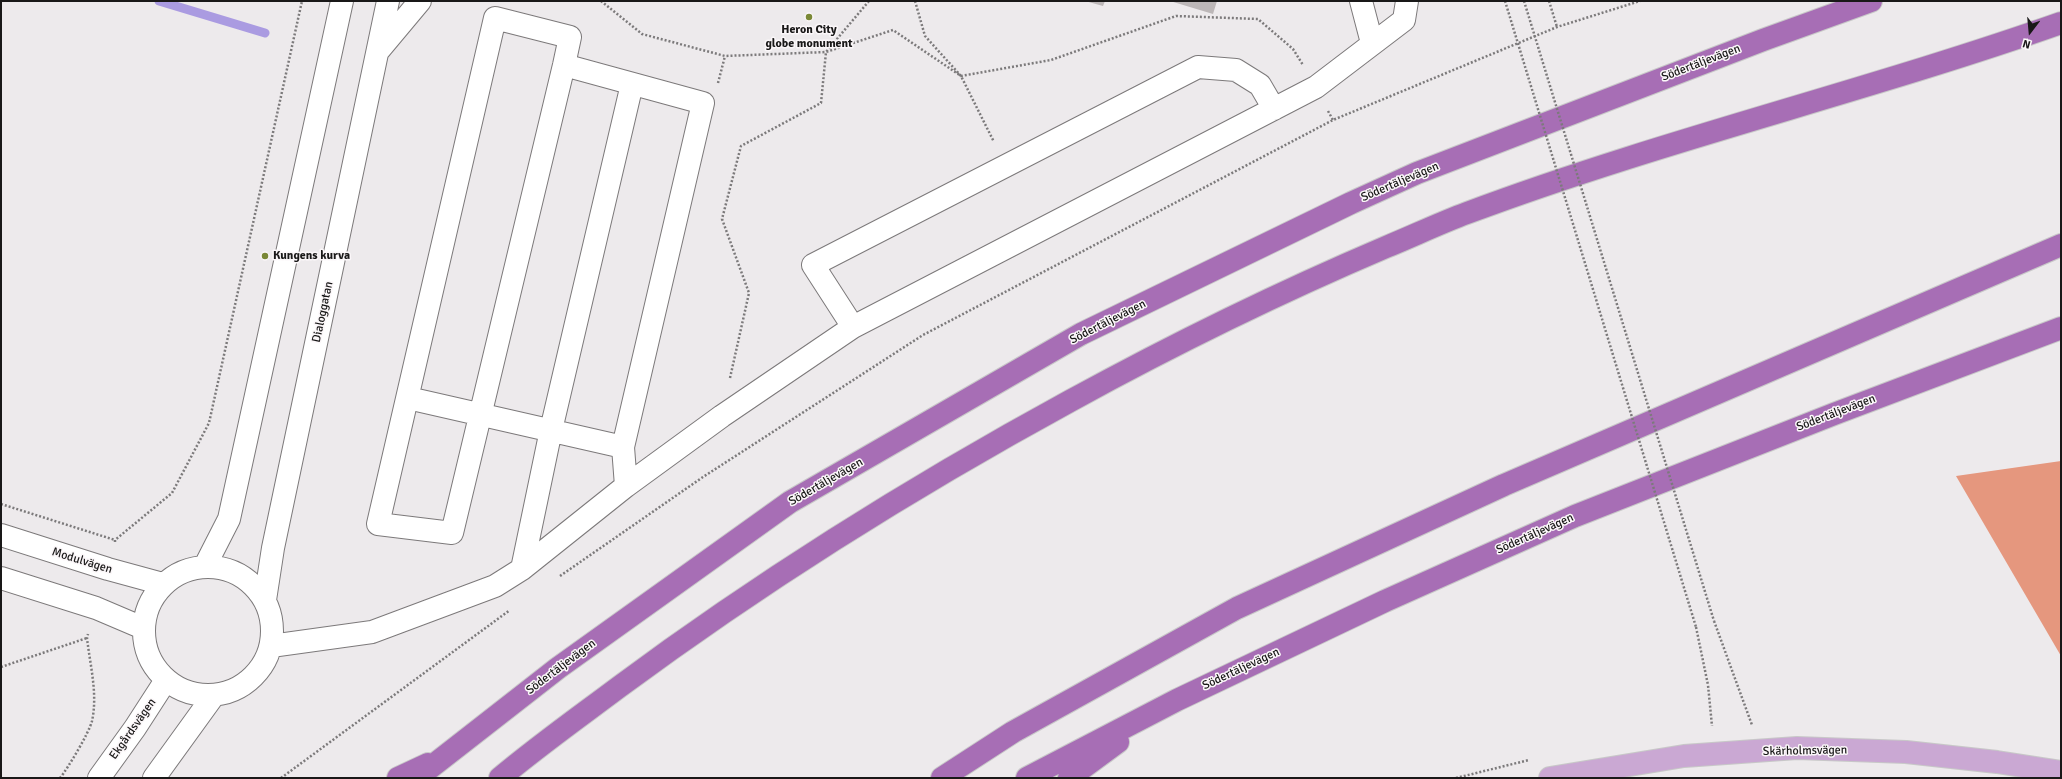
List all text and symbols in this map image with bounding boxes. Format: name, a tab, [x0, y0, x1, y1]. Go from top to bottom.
marker: Heron City globe monument	[804, 12, 814, 22]
north arrow	[2010, 12, 2050, 52]
place label: Heron City globe monument	[765, 23, 853, 51]
text: N	[2021, 37, 2032, 51]
street label: Södertäljevägen	[1660, 41, 1742, 85]
street label: Södertäljevägen	[1359, 159, 1441, 205]
place label: Kungens kurva	[273, 249, 350, 263]
marker: Kungens kurva	[260, 251, 270, 261]
street label: Dialoggatan	[309, 280, 337, 344]
street label: Södertäljevägen	[1068, 297, 1148, 347]
street label: Södertäljevägen	[1795, 391, 1877, 435]
street label: Södertäljevägen	[786, 455, 866, 509]
street label: Södertäljevägen	[1494, 510, 1576, 558]
street label: Modulvägen	[50, 545, 114, 577]
street label: Södertäljevägen	[523, 636, 599, 698]
street label: Södertäljevägen	[1200, 645, 1282, 693]
street label: Ekgårdsvägen	[107, 696, 159, 762]
street label: Skärholmsvägen	[1763, 743, 1847, 759]

